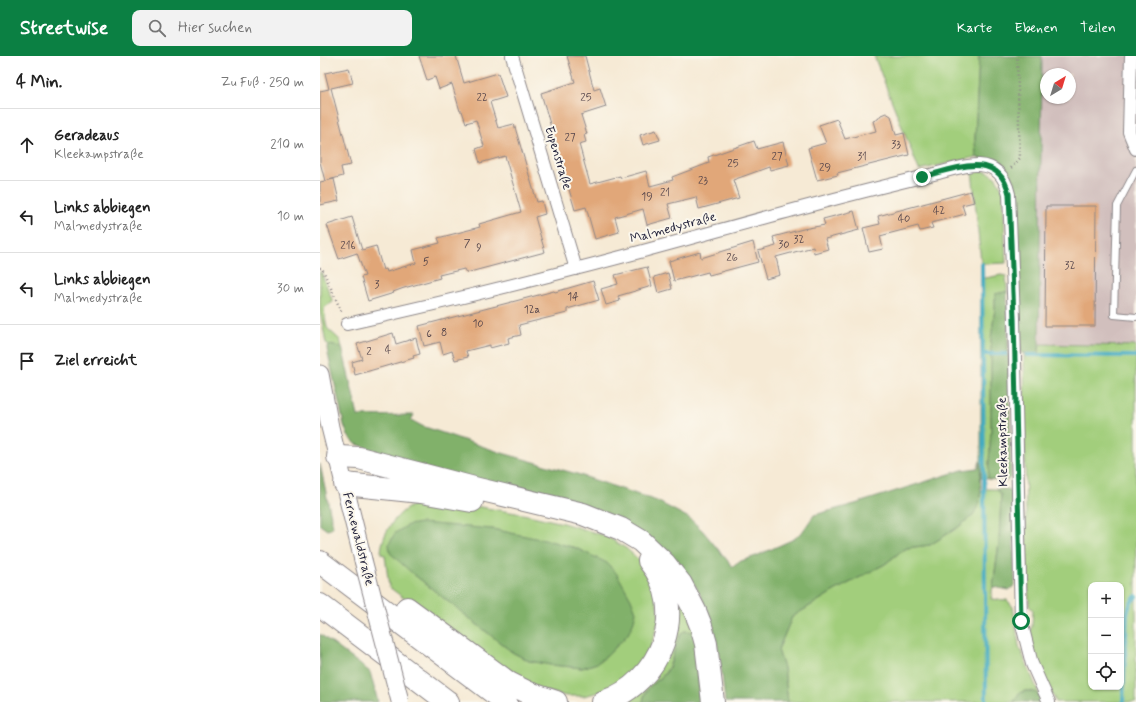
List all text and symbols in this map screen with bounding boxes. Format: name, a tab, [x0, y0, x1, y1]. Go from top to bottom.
search box	[132, 10, 412, 46]
text: Streetwise	[20, 16, 108, 41]
icon: search	[146, 17, 168, 39]
text: Hier suchen	[178, 18, 252, 38]
text: Karte	[957, 19, 992, 37]
text: Ebenen	[1014, 19, 1058, 37]
text: Teilen	[1080, 19, 1116, 37]
north arrow	[1040, 68, 1076, 104]
text: 4 Min.	[16, 71, 62, 93]
text: Zu Fuß · 250 m	[221, 74, 304, 91]
house number: 22	[476, 91, 488, 105]
house number: 25	[580, 91, 592, 105]
street label: Eupenstraße	[540, 124, 576, 192]
text: Geradeaus	[54, 126, 119, 146]
house number: 27	[565, 131, 576, 145]
icon: ahead	[16, 134, 38, 156]
text: 210 m	[270, 136, 304, 153]
house number: 33	[891, 138, 901, 152]
text: Kleekampstraße	[54, 146, 144, 163]
house number: 27	[772, 150, 783, 164]
house number: 31	[857, 150, 867, 164]
house number: 25	[727, 157, 739, 171]
house number: 29	[819, 161, 831, 175]
route end	[913, 168, 931, 186]
house number: 23	[698, 174, 708, 188]
house number: 21	[660, 186, 670, 200]
house number: 19	[641, 190, 653, 204]
text: Links abbiegen	[54, 198, 151, 218]
house number: 42	[933, 204, 945, 218]
icon: left	[16, 206, 38, 228]
text: 10 m	[277, 208, 304, 225]
street label: Malmedystraße	[628, 208, 718, 248]
house number: 40	[898, 212, 910, 226]
text: Malmedystraße	[54, 218, 142, 235]
house number: 32	[794, 233, 805, 247]
house number: 7	[464, 237, 471, 251]
house number: 30	[778, 238, 790, 252]
house number: 216	[340, 239, 356, 253]
house number: 9	[476, 241, 482, 255]
house number: 26	[726, 251, 738, 265]
house number: 5	[423, 255, 430, 269]
house number: 32	[1065, 259, 1076, 273]
text: Links abbiegen	[54, 270, 151, 290]
icon: left	[16, 278, 38, 300]
house number: 3	[375, 278, 380, 292]
text: 30 m	[277, 280, 304, 297]
text: Malmedystraße	[54, 290, 142, 307]
house number: 14	[567, 290, 579, 304]
house number: 12a	[524, 303, 541, 317]
house number: 10	[472, 317, 484, 331]
house number: 8	[441, 326, 447, 340]
house number: 6	[426, 327, 432, 341]
house number: 4	[385, 343, 392, 357]
house number: 2	[366, 345, 372, 359]
icon: arrive	[16, 350, 38, 372]
text: Ziel erreicht	[54, 351, 137, 371]
street label: Kleekampstraße	[994, 397, 1012, 487]
street label: Fernewaldstraße	[338, 491, 378, 587]
map controls	[1088, 582, 1124, 690]
button: +	[1088, 582, 1124, 618]
route start	[1012, 612, 1030, 630]
button: −	[1088, 618, 1124, 654]
button: locate	[1088, 654, 1124, 690]

